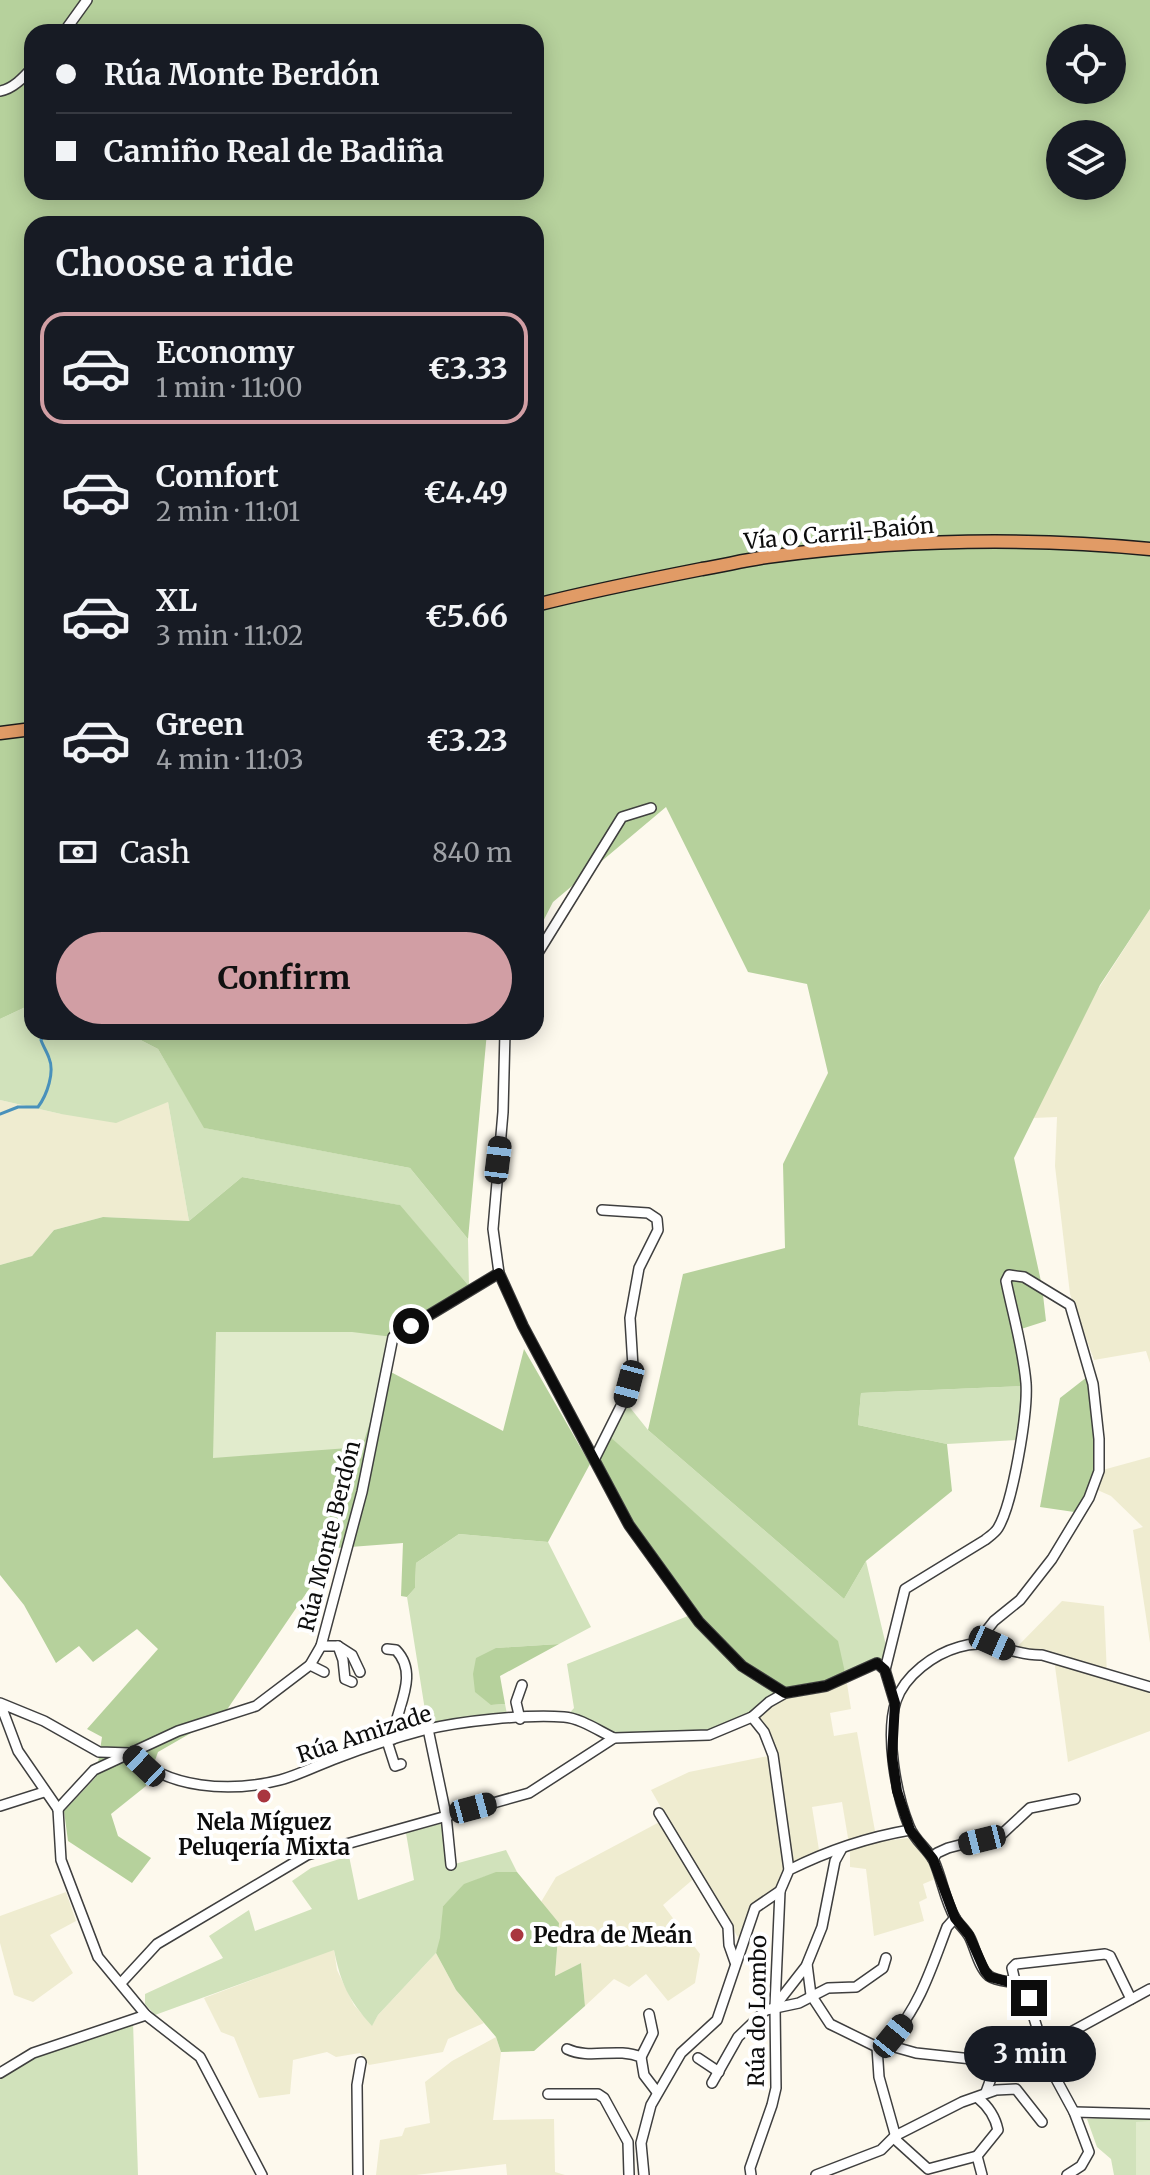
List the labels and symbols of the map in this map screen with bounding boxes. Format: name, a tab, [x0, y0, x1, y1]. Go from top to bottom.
street label: Vía O Carril-Baión	[742, 511, 936, 555]
car	[483, 1135, 513, 1185]
route start	[393, 1308, 429, 1344]
car	[611, 1358, 647, 1410]
street label: Rúa Monte Berdón	[292, 1437, 366, 1635]
car	[965, 1622, 1019, 1664]
street label: Rúa Amizade	[293, 1699, 435, 1769]
car	[118, 1741, 170, 1791]
marker: Nela Míguez Peluqería Mixta	[255, 1787, 273, 1805]
car	[447, 1790, 499, 1826]
place label: Nela Míguez Peluqería Mixta	[178, 1808, 350, 1861]
car	[956, 1823, 1008, 1857]
place label: Pedra de Meán	[533, 1921, 692, 1949]
marker: Pedra de Meán	[508, 1926, 526, 1944]
street label: Rúa do Lombo	[742, 1935, 772, 2087]
route end	[1011, 1980, 1047, 2016]
car	[869, 2010, 917, 2062]
callout: 3 min	[963, 2026, 1095, 2082]

